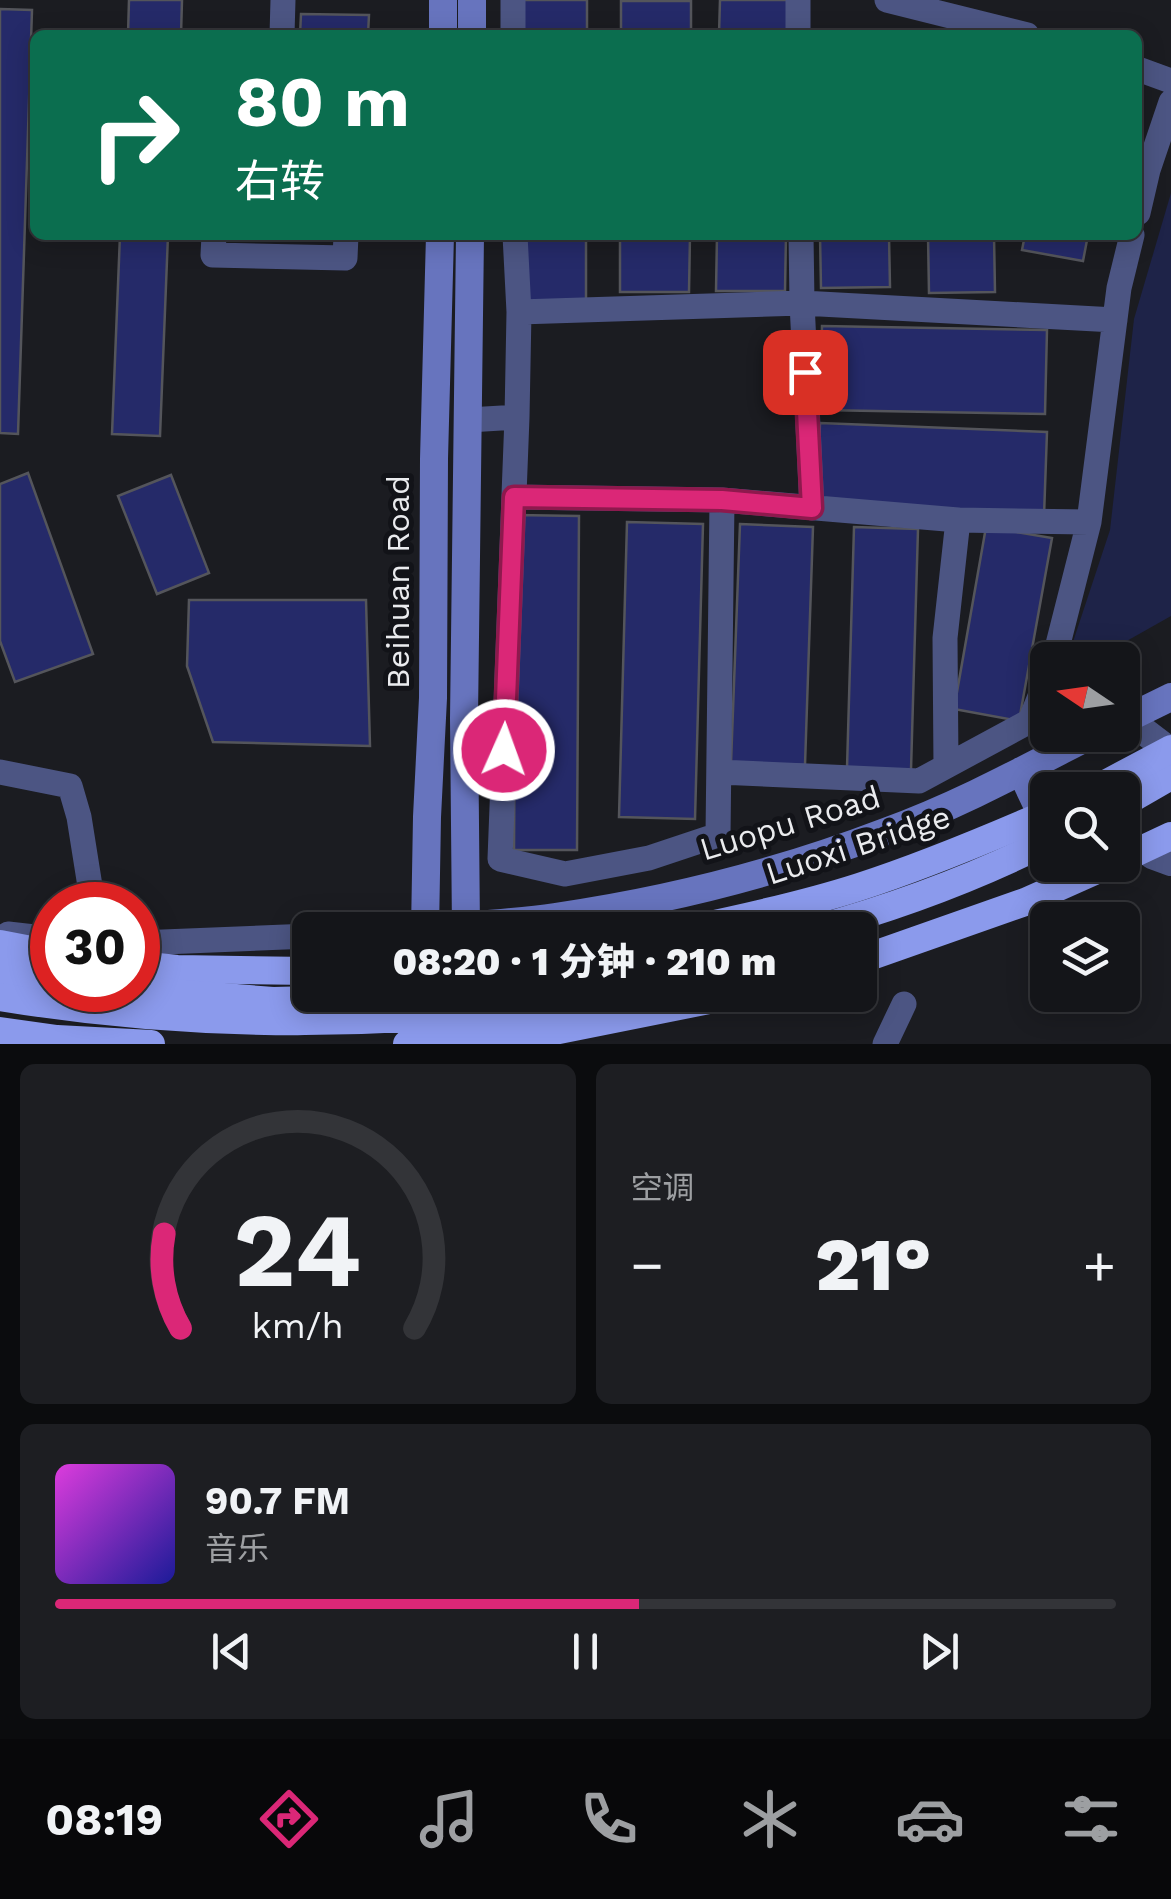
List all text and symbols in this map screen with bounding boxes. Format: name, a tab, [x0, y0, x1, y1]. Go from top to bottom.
text: 80 m	[235, 61, 410, 143]
icon: right	[70, 70, 200, 200]
text: 右转	[235, 155, 325, 208]
pin	[763, 330, 848, 415]
icon: arrive	[778, 345, 833, 400]
street label: Beihuan Road	[379, 475, 417, 689]
north arrow	[1030, 642, 1140, 752]
map controls	[1030, 642, 1140, 1012]
position arrow	[452, 698, 556, 802]
button: search	[1030, 772, 1140, 882]
street label: Luopu Road	[695, 778, 885, 868]
street label: Luoxi Bridge	[761, 797, 955, 893]
speed limit sign: 30	[30, 882, 160, 1012]
button: layers	[1030, 902, 1140, 1012]
text: 08:20 · 1 分钟 · 210 m	[393, 940, 776, 984]
text: 空调	[631, 1169, 695, 1207]
text: 24	[234, 1189, 362, 1311]
text: 21°	[815, 1220, 932, 1308]
text: −	[631, 1233, 664, 1297]
text: +	[1083, 1233, 1116, 1297]
text: km/h	[252, 1305, 344, 1347]
text: 90.7 FM	[205, 1479, 350, 1523]
text: 音乐	[205, 1530, 269, 1568]
icon: previous	[204, 1624, 259, 1679]
icon: pause	[558, 1624, 613, 1679]
icon: next	[912, 1624, 967, 1679]
icon: directions	[254, 1784, 324, 1854]
icon: music	[414, 1784, 484, 1854]
icon: phone	[574, 1784, 644, 1854]
icon: climate	[735, 1784, 805, 1854]
icon: car	[895, 1784, 965, 1854]
icon: filters	[1056, 1784, 1126, 1854]
text: 08:19	[45, 1793, 163, 1846]

